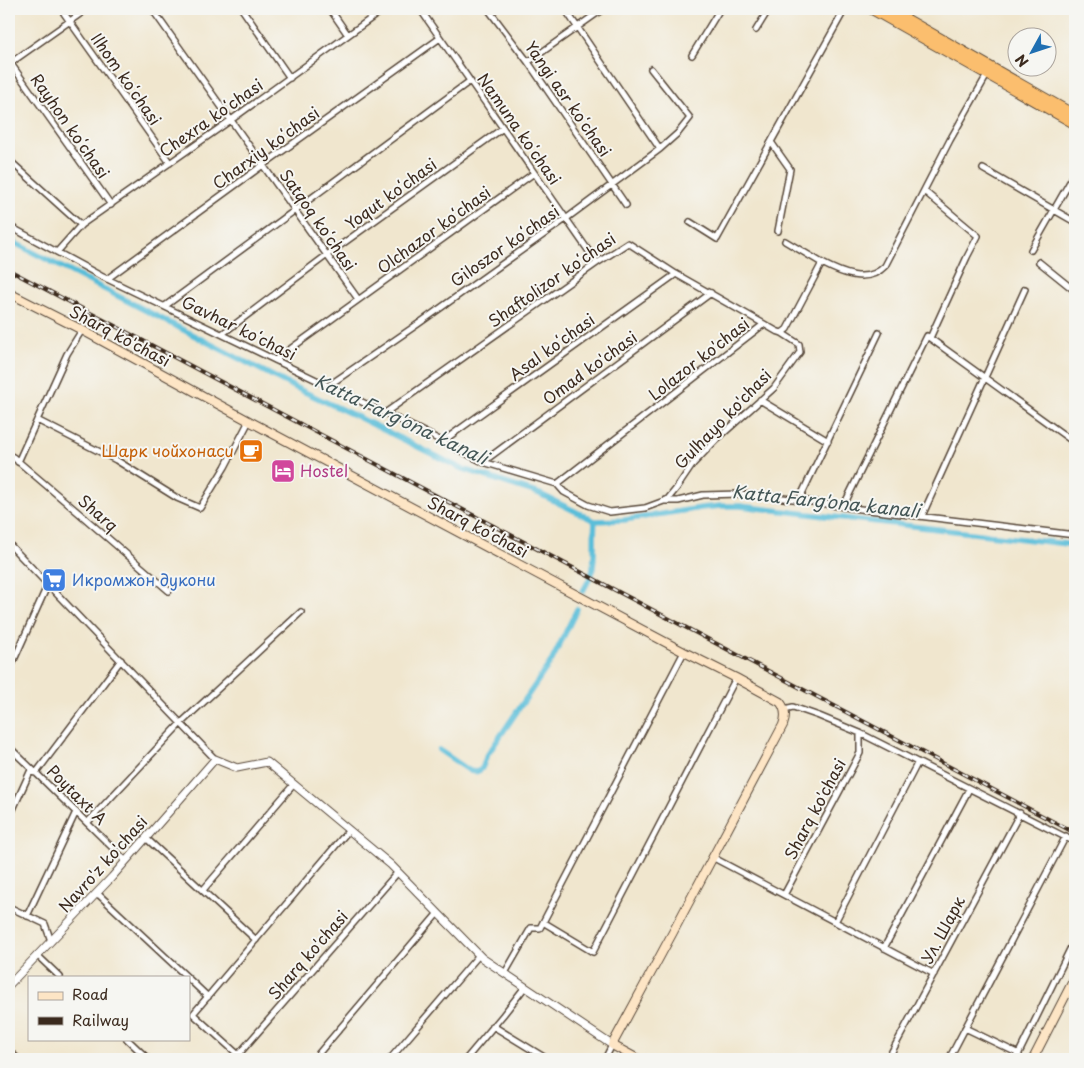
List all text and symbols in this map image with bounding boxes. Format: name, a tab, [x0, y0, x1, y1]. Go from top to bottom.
street label: Ilhom koʻchasi	[86, 27, 168, 130]
north arrow	[1006, 28, 1056, 78]
street label: Yangi asr koʻchasi	[520, 36, 618, 161]
text: N	[1010, 50, 1033, 72]
street label: Rayhon koʻchasi	[26, 68, 116, 183]
street label: Namuna koʻchasi	[472, 68, 567, 189]
street label: Chexra koʻchasi	[154, 72, 267, 162]
street label: Charxiy koʻchasi	[207, 100, 324, 194]
street label: Yoqut koʻchasi	[340, 152, 441, 235]
street label: Satqoq koʻchasi	[275, 164, 363, 275]
street label: Olchazor koʻchasi	[372, 180, 495, 279]
street label: Giloszor koʻchasi	[445, 199, 564, 292]
street label: Shaftolizor koʻchasi	[483, 226, 620, 332]
street label: Gavhar koʻchasi	[178, 289, 301, 365]
street label: Sharq ko'chasi	[66, 298, 175, 372]
street label: Asal koʻchasi	[504, 307, 599, 386]
street label: Lolazor ko'chasi	[643, 311, 754, 405]
street label: Omad ko'chasi	[537, 325, 642, 410]
street label: Gulhayo ko'chasi	[668, 363, 776, 474]
water label: Katta Farg'ona kanali	[310, 367, 495, 472]
place label: Шарк чойхонаси	[102, 438, 234, 462]
cafe icon: Шарк чойхонаси	[238, 438, 264, 464]
hotel icon: Hostel	[270, 458, 296, 484]
place label: Hostel	[300, 458, 348, 482]
water label: Katta Farg'ona kanali	[731, 477, 924, 524]
street label: Sharq	[73, 488, 124, 536]
street label: Sharq ko'chasi	[424, 489, 533, 563]
supermarket icon: Икромжон дукони	[41, 567, 67, 593]
place label: Икромжон дукони	[72, 567, 216, 591]
street label: Sharq ko'chasi	[777, 754, 851, 863]
street label: Poytaxt A	[42, 759, 113, 830]
street label: Navro'z ko'chasi	[52, 810, 152, 917]
street label: Ул. Шарк	[914, 891, 970, 968]
street label: Sharq ko'chasi	[262, 904, 353, 1004]
legend	[28, 976, 190, 1040]
text: Road	[72, 982, 108, 1005]
text: Railway	[72, 1008, 129, 1031]

